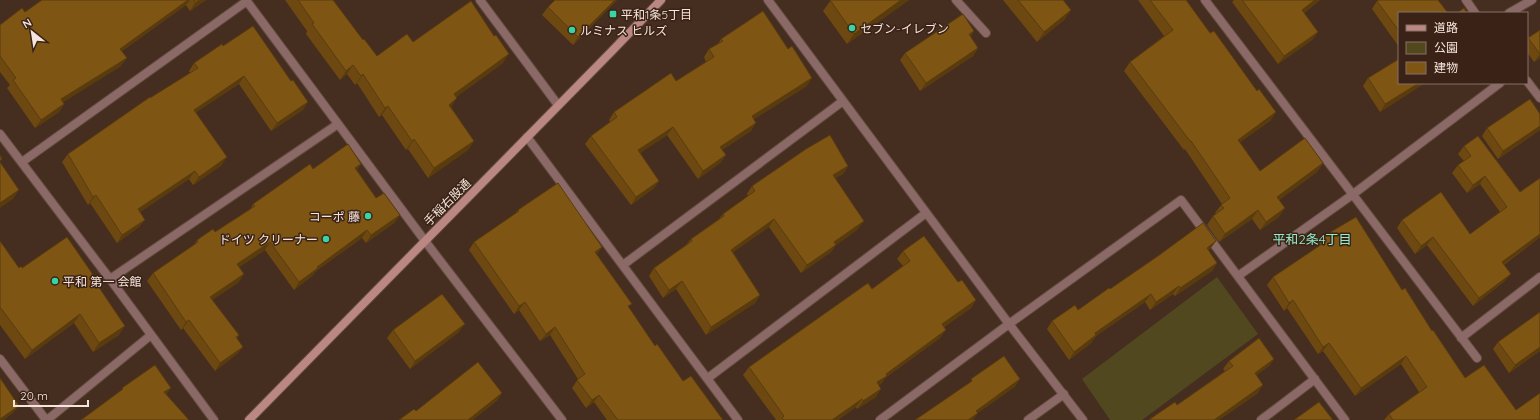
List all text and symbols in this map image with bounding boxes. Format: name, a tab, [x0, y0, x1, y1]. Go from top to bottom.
place label: 平和1条5丁目	[621, 7, 692, 22]
marker: 平和1条5丁目	[608, 9, 618, 19]
north arrow	[12, 12, 52, 52]
legend	[1398, 12, 1528, 84]
text: N	[20, 15, 34, 31]
text: 道路	[1434, 20, 1458, 35]
place label: セブン-イレブン	[860, 21, 949, 36]
place label: ルミナス ヒルズ	[580, 23, 667, 38]
marker: セブン-イレブン	[847, 23, 857, 33]
marker: ルミナス ヒルズ	[567, 25, 577, 35]
text: 公園	[1434, 40, 1458, 55]
text: 建物	[1434, 60, 1458, 75]
street label: 手稲右股通	[420, 175, 474, 229]
place label: コーポ 藤	[309, 209, 360, 224]
marker: コーポ 藤	[363, 211, 373, 221]
district label: 平和2条4丁目	[1272, 231, 1352, 247]
place label: ドイツ クリーナー	[219, 232, 318, 247]
marker: ドイツ クリーナー	[321, 234, 331, 244]
place label: 平和 第一 会館	[63, 274, 142, 289]
marker: 平和 第一 会館	[50, 276, 60, 286]
scale bar	[14, 382, 88, 408]
text: 20 m	[20, 388, 48, 403]

